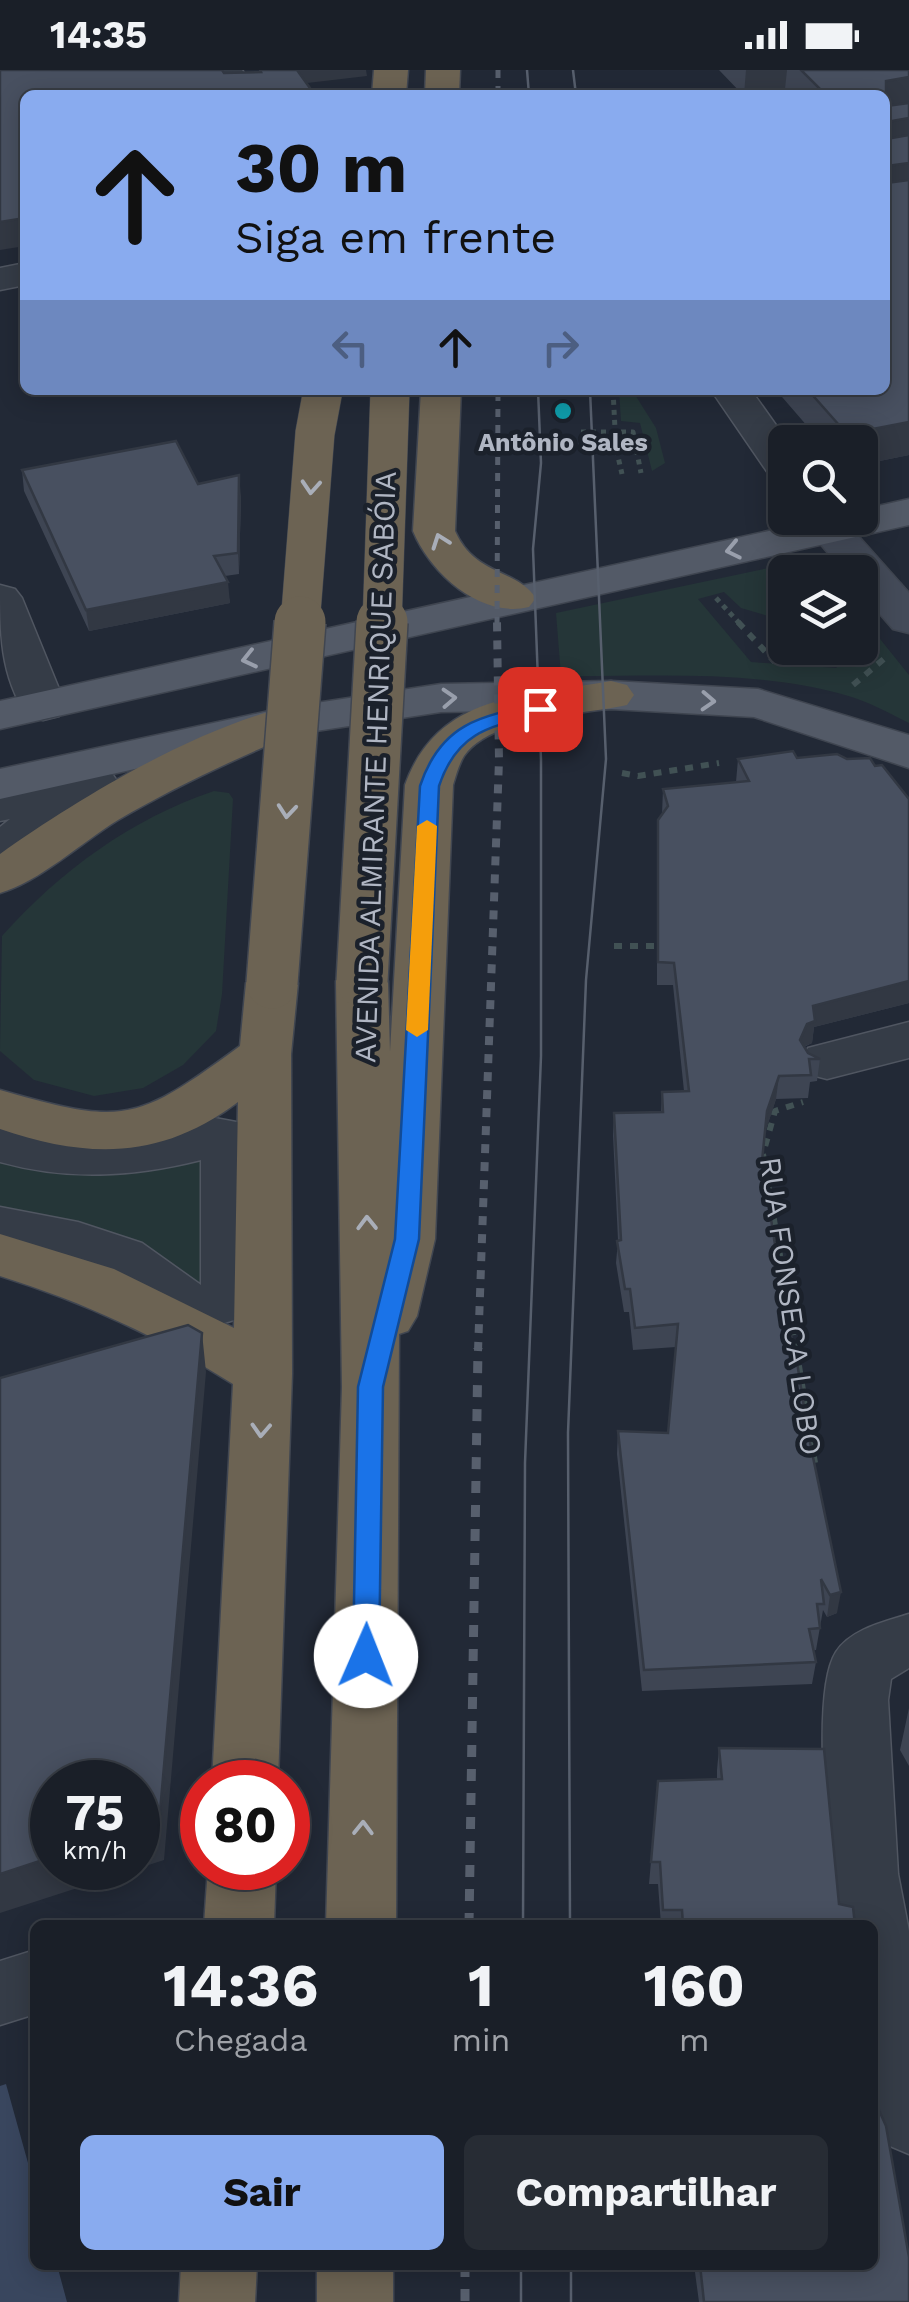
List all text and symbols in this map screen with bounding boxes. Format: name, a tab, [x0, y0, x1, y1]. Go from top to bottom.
text: 14:35	[50, 13, 147, 57]
text: 30 m	[235, 127, 407, 209]
icon: ahead	[70, 130, 200, 260]
text: Siga em frente	[235, 211, 556, 264]
icon: left	[323, 320, 378, 375]
icon: ahead	[428, 320, 483, 375]
icon: right	[533, 320, 588, 375]
marker: Antônio Sales	[552, 400, 574, 422]
map controls	[768, 425, 878, 665]
button: search	[768, 425, 878, 535]
place label: Antônio Sales	[478, 428, 648, 457]
street label: AVENIDA ALMIRANTE HENRIQUE SABÓIA	[347, 470, 403, 1063]
one-way arrow	[301, 479, 323, 495]
one-way arrow	[432, 534, 452, 551]
one-way arrow	[725, 538, 742, 559]
button: layers	[768, 555, 878, 665]
one-way arrow	[240, 647, 257, 668]
pin	[498, 667, 583, 752]
icon: arrive	[513, 682, 568, 737]
one-way arrow	[441, 688, 457, 709]
one-way arrow	[700, 690, 716, 711]
one-way arrow	[276, 803, 298, 819]
street label: RUA FONSECA LOBO	[753, 1155, 829, 1457]
one-way arrow	[357, 1214, 378, 1230]
one-way arrow	[251, 1422, 272, 1438]
position arrow	[314, 1604, 418, 1708]
speed limit sign: 80	[180, 1760, 310, 1890]
text: 75	[66, 1783, 124, 1842]
one-way arrow	[352, 1819, 374, 1834]
text: km/h	[63, 1836, 127, 1865]
text: 14:36	[163, 1950, 318, 2021]
text: 1	[468, 1950, 494, 2021]
text: 160	[643, 1950, 745, 2021]
text: Chegada	[174, 2021, 308, 2059]
text: min	[451, 2021, 510, 2059]
text: m	[679, 2021, 709, 2059]
button: Sair	[80, 2135, 444, 2250]
button: Compartilhar	[464, 2135, 828, 2250]

